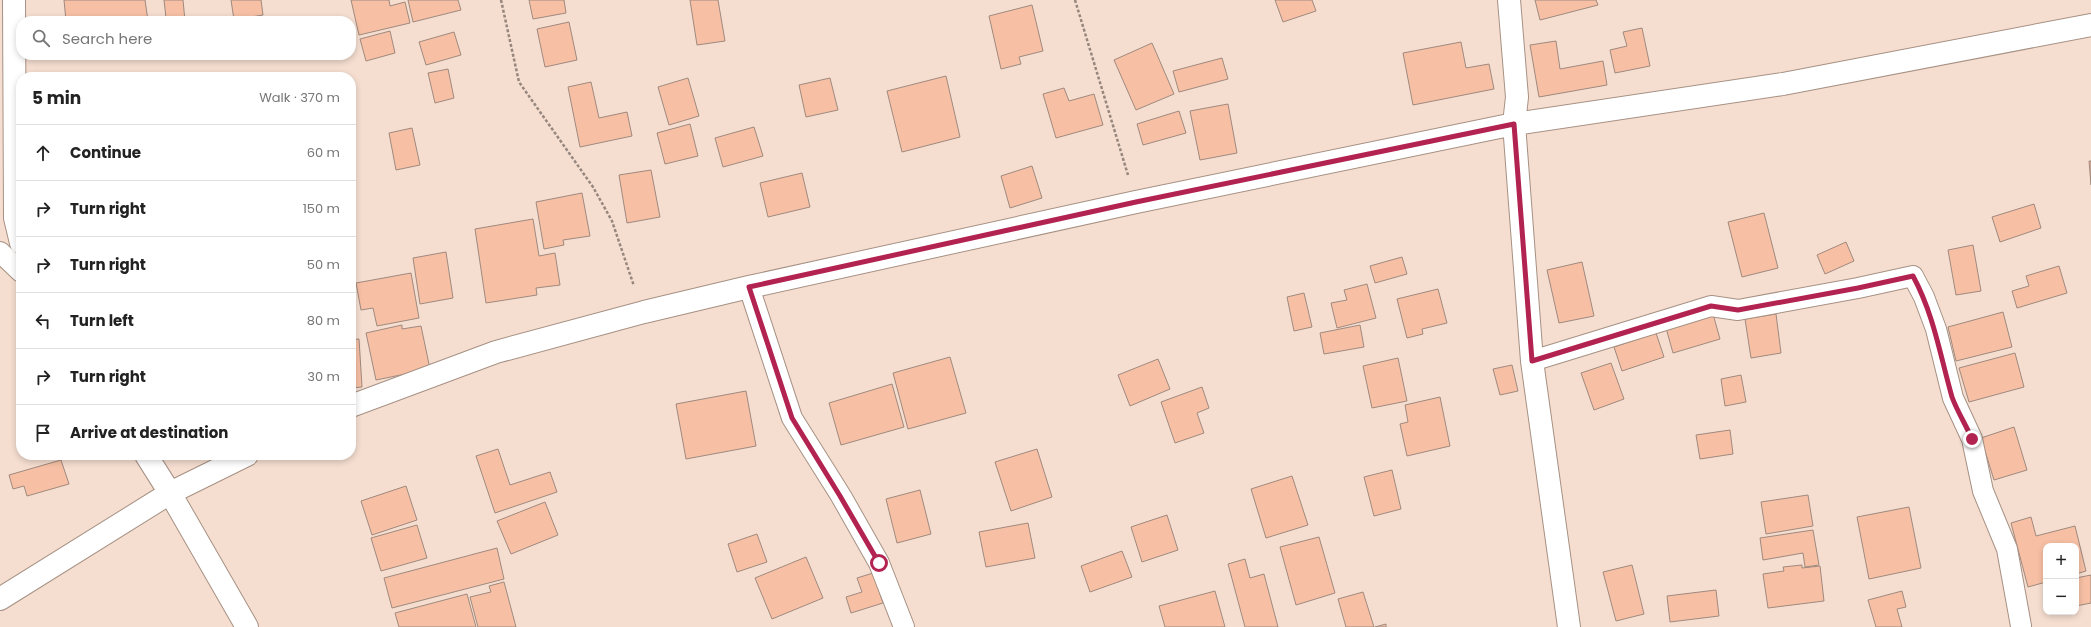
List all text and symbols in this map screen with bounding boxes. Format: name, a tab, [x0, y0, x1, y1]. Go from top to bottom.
search box	[16, 16, 356, 60]
icon: search	[30, 27, 52, 49]
text: Search here	[62, 28, 152, 49]
text: 5 min	[32, 86, 81, 110]
text: Walk · 370 m	[259, 88, 340, 107]
icon: ahead	[32, 142, 54, 164]
text: Continue	[70, 142, 141, 163]
text: 60 m	[307, 143, 340, 162]
icon: right	[32, 198, 54, 220]
text: Turn right	[70, 198, 146, 219]
text: 150 m	[303, 199, 340, 218]
icon: right	[32, 254, 54, 276]
text: Turn right	[70, 254, 146, 275]
text: 50 m	[307, 255, 340, 274]
icon: left	[32, 310, 54, 332]
text: Turn left	[70, 310, 134, 331]
text: 80 m	[307, 311, 340, 330]
icon: right	[32, 366, 54, 388]
text: Turn right	[70, 366, 146, 387]
text: 30 m	[307, 367, 340, 386]
icon: arrive	[32, 422, 54, 444]
text: Arrive at destination	[70, 422, 228, 443]
route end	[1963, 430, 1981, 448]
map controls	[2043, 543, 2079, 615]
button: +	[2043, 543, 2079, 579]
route start	[870, 554, 888, 572]
button: −	[2043, 579, 2079, 615]

